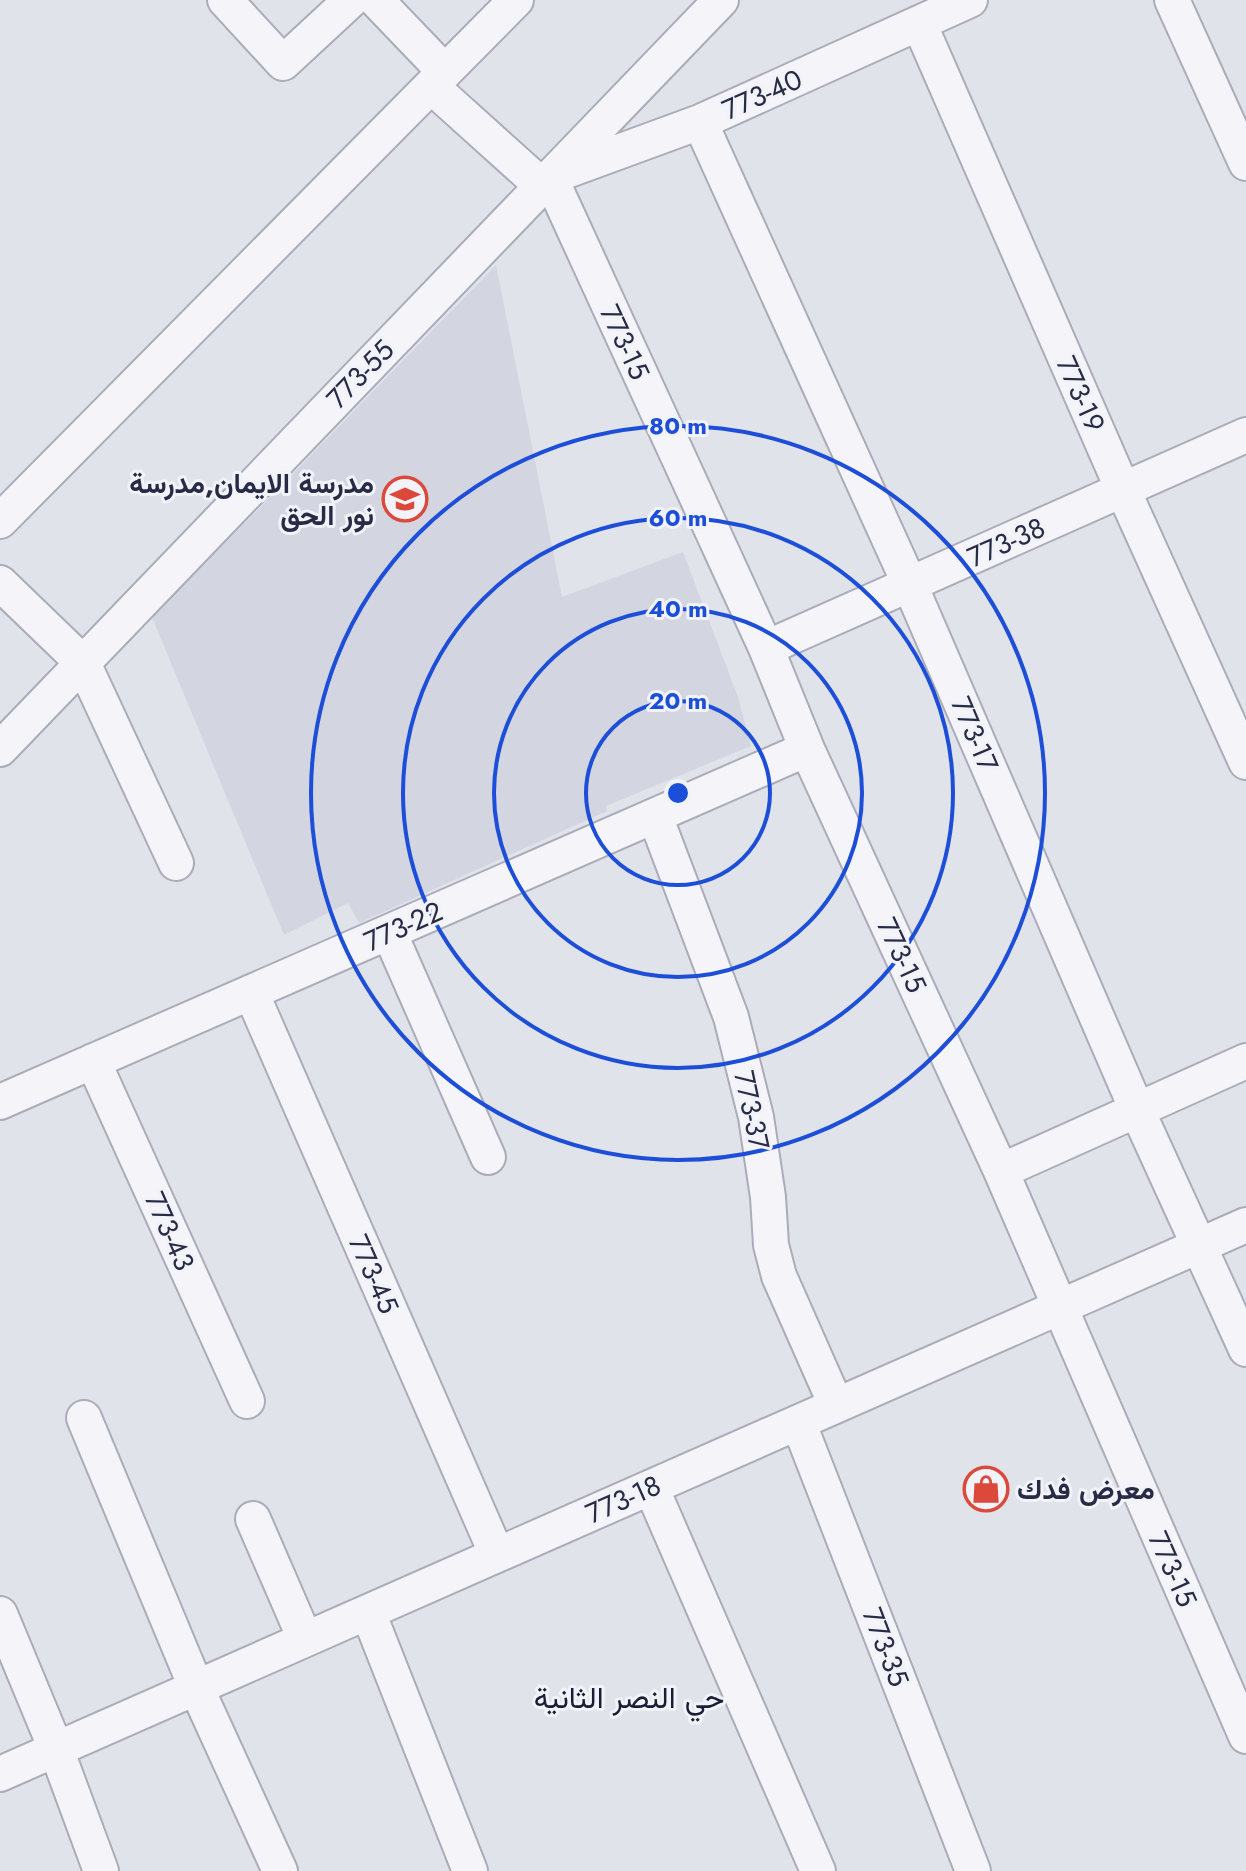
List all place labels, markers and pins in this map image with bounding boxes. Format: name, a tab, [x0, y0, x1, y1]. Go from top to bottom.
place label: مدرسة الايمان,مدرسة نور الحق	[129, 463, 374, 536]
school or university icon: مدرسة الايمان,مدرسة نور الحق	[381, 475, 429, 523]
centre of rings	[664, 779, 692, 807]
shop icon: معرض فدك	[962, 1465, 1010, 1513]
place label: معرض فدك	[1017, 1469, 1155, 1510]

